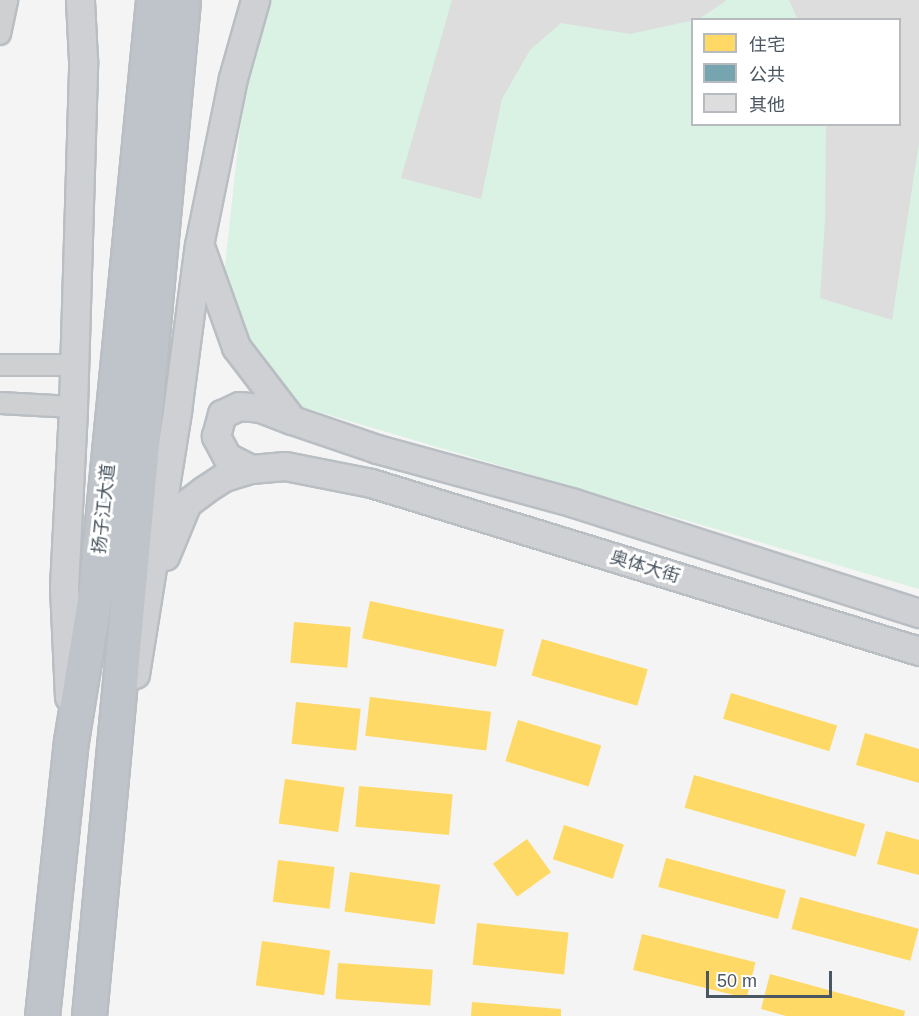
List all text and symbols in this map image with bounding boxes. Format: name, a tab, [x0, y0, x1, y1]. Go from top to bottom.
legend	[691, 18, 901, 126]
text: 住宅	[749, 35, 785, 55]
text: 公共	[749, 65, 785, 85]
text: 其他	[749, 95, 785, 115]
street label: 扬子江大道	[89, 463, 119, 555]
street label: 奥体大街	[607, 546, 683, 588]
scale bar	[709, 959, 835, 997]
text: 50 m	[717, 971, 757, 991]

